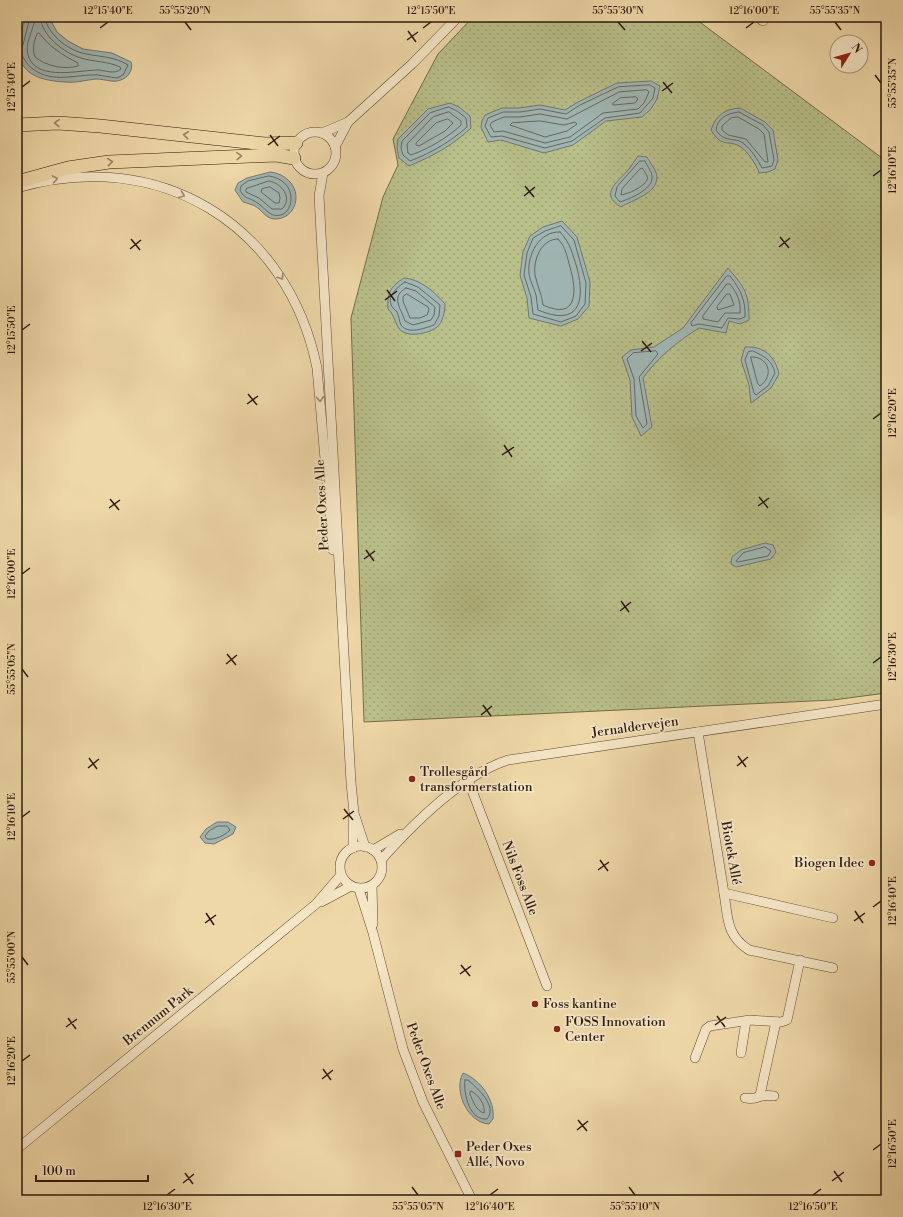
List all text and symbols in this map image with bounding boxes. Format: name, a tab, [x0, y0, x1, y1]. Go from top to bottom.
text: 12°15'40"E	[83, 5, 133, 17]
text: 55°55'20"N	[159, 5, 211, 17]
text: 12°15'50"E	[407, 5, 456, 17]
text: 55°55'30"N	[592, 5, 644, 17]
text: 12°16'00"E	[729, 5, 779, 17]
text: 55°55'35"N	[810, 5, 861, 17]
north arrow	[829, 34, 869, 74]
text: N	[848, 41, 865, 57]
text: 55°55'35"N	[887, 57, 899, 108]
text: 12°15'40"E	[6, 62, 18, 112]
one-way arrow	[54, 119, 60, 127]
one-way arrow	[183, 131, 189, 140]
text: 12°16'10"E	[887, 146, 899, 194]
one-way arrow	[236, 152, 242, 160]
one-way arrow	[106, 158, 113, 167]
one-way arrow	[52, 176, 58, 184]
one-way arrow	[179, 190, 186, 198]
one-way arrow	[276, 272, 283, 279]
text: 12°15'50"E	[6, 305, 18, 354]
text: 12°16'20"E	[887, 388, 899, 438]
one-way arrow	[315, 396, 324, 402]
street label: Peder Oxes Alle	[312, 458, 332, 551]
text: 12°16'00"E	[6, 549, 18, 599]
text: 12°16'30"E	[887, 632, 899, 682]
text: 55°55'05"N	[6, 643, 18, 695]
street label: Jernaldervejen	[589, 713, 680, 741]
place label: Trollesgård transformerstation	[420, 764, 533, 795]
marker: Trollesgård transformerstation	[407, 774, 417, 784]
text: 12°16'10"E	[6, 793, 18, 841]
street label: Biotek Allé	[717, 819, 745, 886]
street label: Nils Foss Alle	[498, 839, 542, 918]
place label: Biogen Idec	[793, 855, 864, 871]
marker: Biogen Idec	[867, 858, 877, 868]
text: 12°16'40"E	[887, 876, 899, 926]
text: 55°55'00"N	[6, 930, 18, 983]
street label: Brennum Park	[119, 982, 197, 1050]
place label: Foss kantine	[543, 996, 617, 1012]
marker: Foss kantine	[530, 999, 540, 1009]
place label: FOSS Innovation Center	[565, 1014, 666, 1045]
street label: Peder Oxes Alle	[403, 1020, 449, 1112]
marker: FOSS Innovation Center	[552, 1024, 562, 1034]
text: 12°16'20"E	[6, 1036, 18, 1086]
text: 12°16'50"E	[887, 1119, 899, 1169]
place label: Peder Oxes Allé, Novo	[465, 1139, 532, 1170]
marker: Peder Oxes Allé, Novo	[453, 1149, 463, 1159]
scale bar	[36, 1157, 148, 1183]
text: 100 m	[42, 1164, 76, 1179]
text: 12°16'30"E	[142, 1201, 192, 1213]
text: 55°55'05"N	[392, 1201, 444, 1213]
text: 12°16'40"E	[465, 1201, 515, 1213]
text: 55°55'10"N	[610, 1201, 661, 1213]
text: 12°16'50"E	[788, 1201, 838, 1213]

